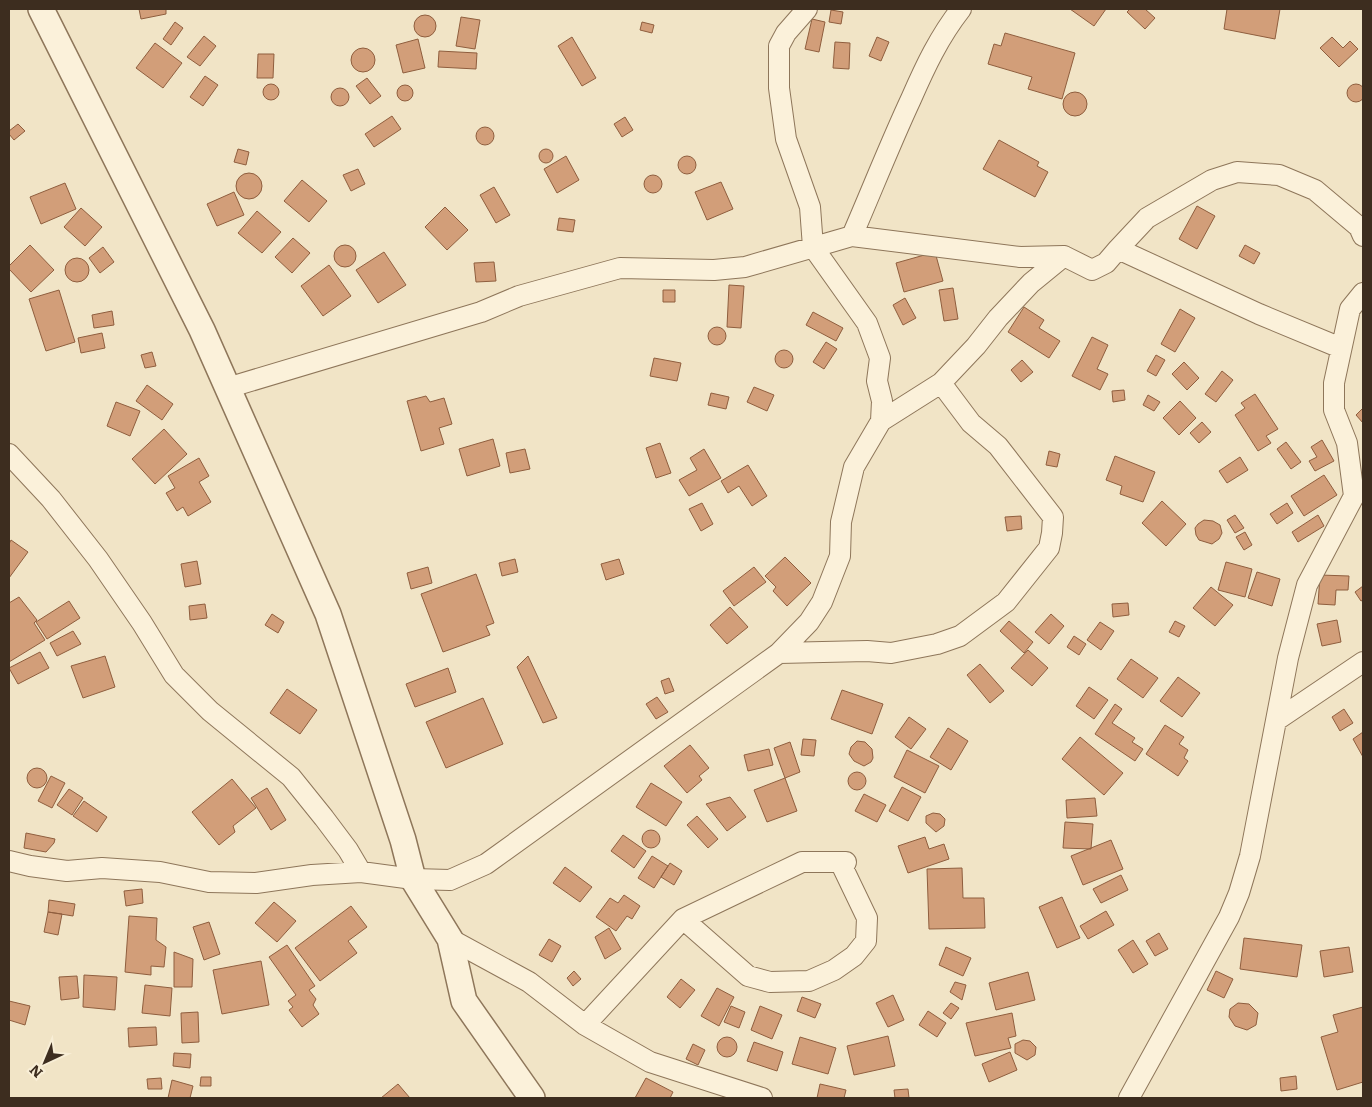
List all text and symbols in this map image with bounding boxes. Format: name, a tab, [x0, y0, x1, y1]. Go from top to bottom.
north arrow	[20, 1037, 70, 1087]
text: N	[24, 1061, 46, 1083]

